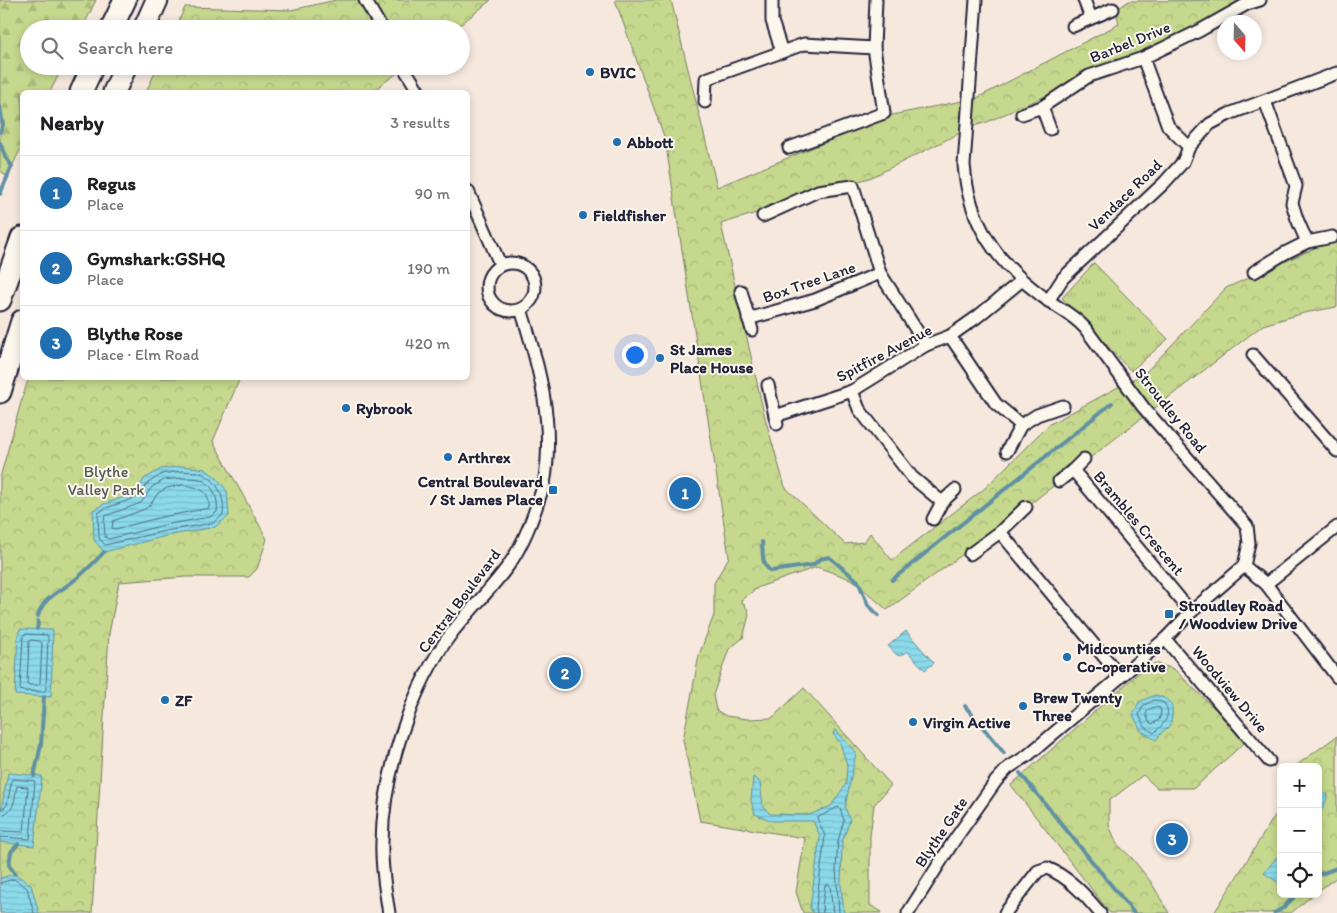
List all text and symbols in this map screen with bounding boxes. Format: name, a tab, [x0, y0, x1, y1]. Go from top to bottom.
north arrow	[1217, 15, 1262, 60]
street label: Barbel Drive	[1087, 17, 1173, 67]
search box	[20, 20, 470, 75]
icon: search	[38, 34, 66, 62]
text: Search here	[78, 36, 173, 59]
place label: BVIC	[600, 63, 637, 82]
marker: BVIC	[584, 66, 596, 78]
text: Nearby	[40, 110, 104, 135]
text: 3 results	[390, 113, 450, 132]
place label: Abbott	[626, 133, 674, 152]
marker: Abbott	[611, 136, 623, 148]
street label: Vendace Road	[1084, 155, 1166, 235]
text: Regus	[87, 172, 136, 195]
text: 1	[52, 184, 60, 203]
text: 90 m	[415, 184, 450, 203]
text: Place	[87, 195, 124, 214]
place label: Fieldfisher	[593, 206, 667, 225]
marker: Fieldfisher	[577, 209, 589, 221]
text: Gymshark:GSHQ	[87, 247, 225, 270]
street label: Box Tree Lane	[760, 257, 858, 307]
text: 2	[52, 259, 60, 278]
text: 190 m	[407, 259, 450, 278]
text: Place	[87, 270, 124, 289]
street label: Spitfire Avenue	[833, 320, 935, 386]
text: Blythe Rose	[87, 322, 183, 345]
text: 3	[52, 334, 60, 353]
text: 420 m	[405, 334, 450, 353]
place label: St James Place House	[670, 340, 754, 377]
your location	[622, 342, 648, 368]
text: Place · Elm Road	[87, 345, 199, 364]
marker: St James Place House	[654, 352, 666, 364]
street label: Stroudley Road	[1131, 363, 1211, 457]
place label: Rybrook	[356, 399, 413, 419]
marker: Rybrook	[340, 402, 352, 414]
place label: Arthrex	[457, 448, 511, 467]
marker: Arthrex	[442, 451, 454, 463]
park label: Blythe Valley Park	[68, 462, 144, 499]
street label: Brambles Crescent	[1090, 467, 1188, 579]
place label: Central Boulevard / St James Place	[418, 472, 543, 509]
pin: 1	[669, 474, 701, 512]
marker: Central Boulevard / St James Place	[547, 484, 559, 496]
street label: Central Boulevard	[414, 545, 505, 657]
place label: Stroudley Road / Woodview Drive	[1178, 596, 1298, 633]
marker: Stroudley Road / Woodview Drive	[1163, 608, 1175, 620]
place label: Midcounties Co-operative	[1077, 639, 1166, 677]
street label: Woodview Drive	[1188, 642, 1272, 737]
marker: Midcounties Co-operative	[1061, 651, 1073, 663]
pin: 2	[549, 654, 581, 692]
place label: Brew Twenty Three	[1032, 688, 1122, 725]
place label: ZF	[175, 691, 193, 710]
marker: ZF	[159, 694, 171, 706]
marker: Brew Twenty Three	[1017, 700, 1029, 712]
place label: Virgin Active	[923, 713, 1011, 733]
marker: Virgin Active	[907, 716, 919, 728]
map controls	[1277, 763, 1322, 898]
button: +	[1277, 763, 1322, 808]
street label: Blythe Gate	[911, 793, 972, 871]
button: −	[1277, 808, 1322, 853]
pin: 3	[1156, 820, 1188, 858]
button: locate	[1277, 853, 1322, 898]

